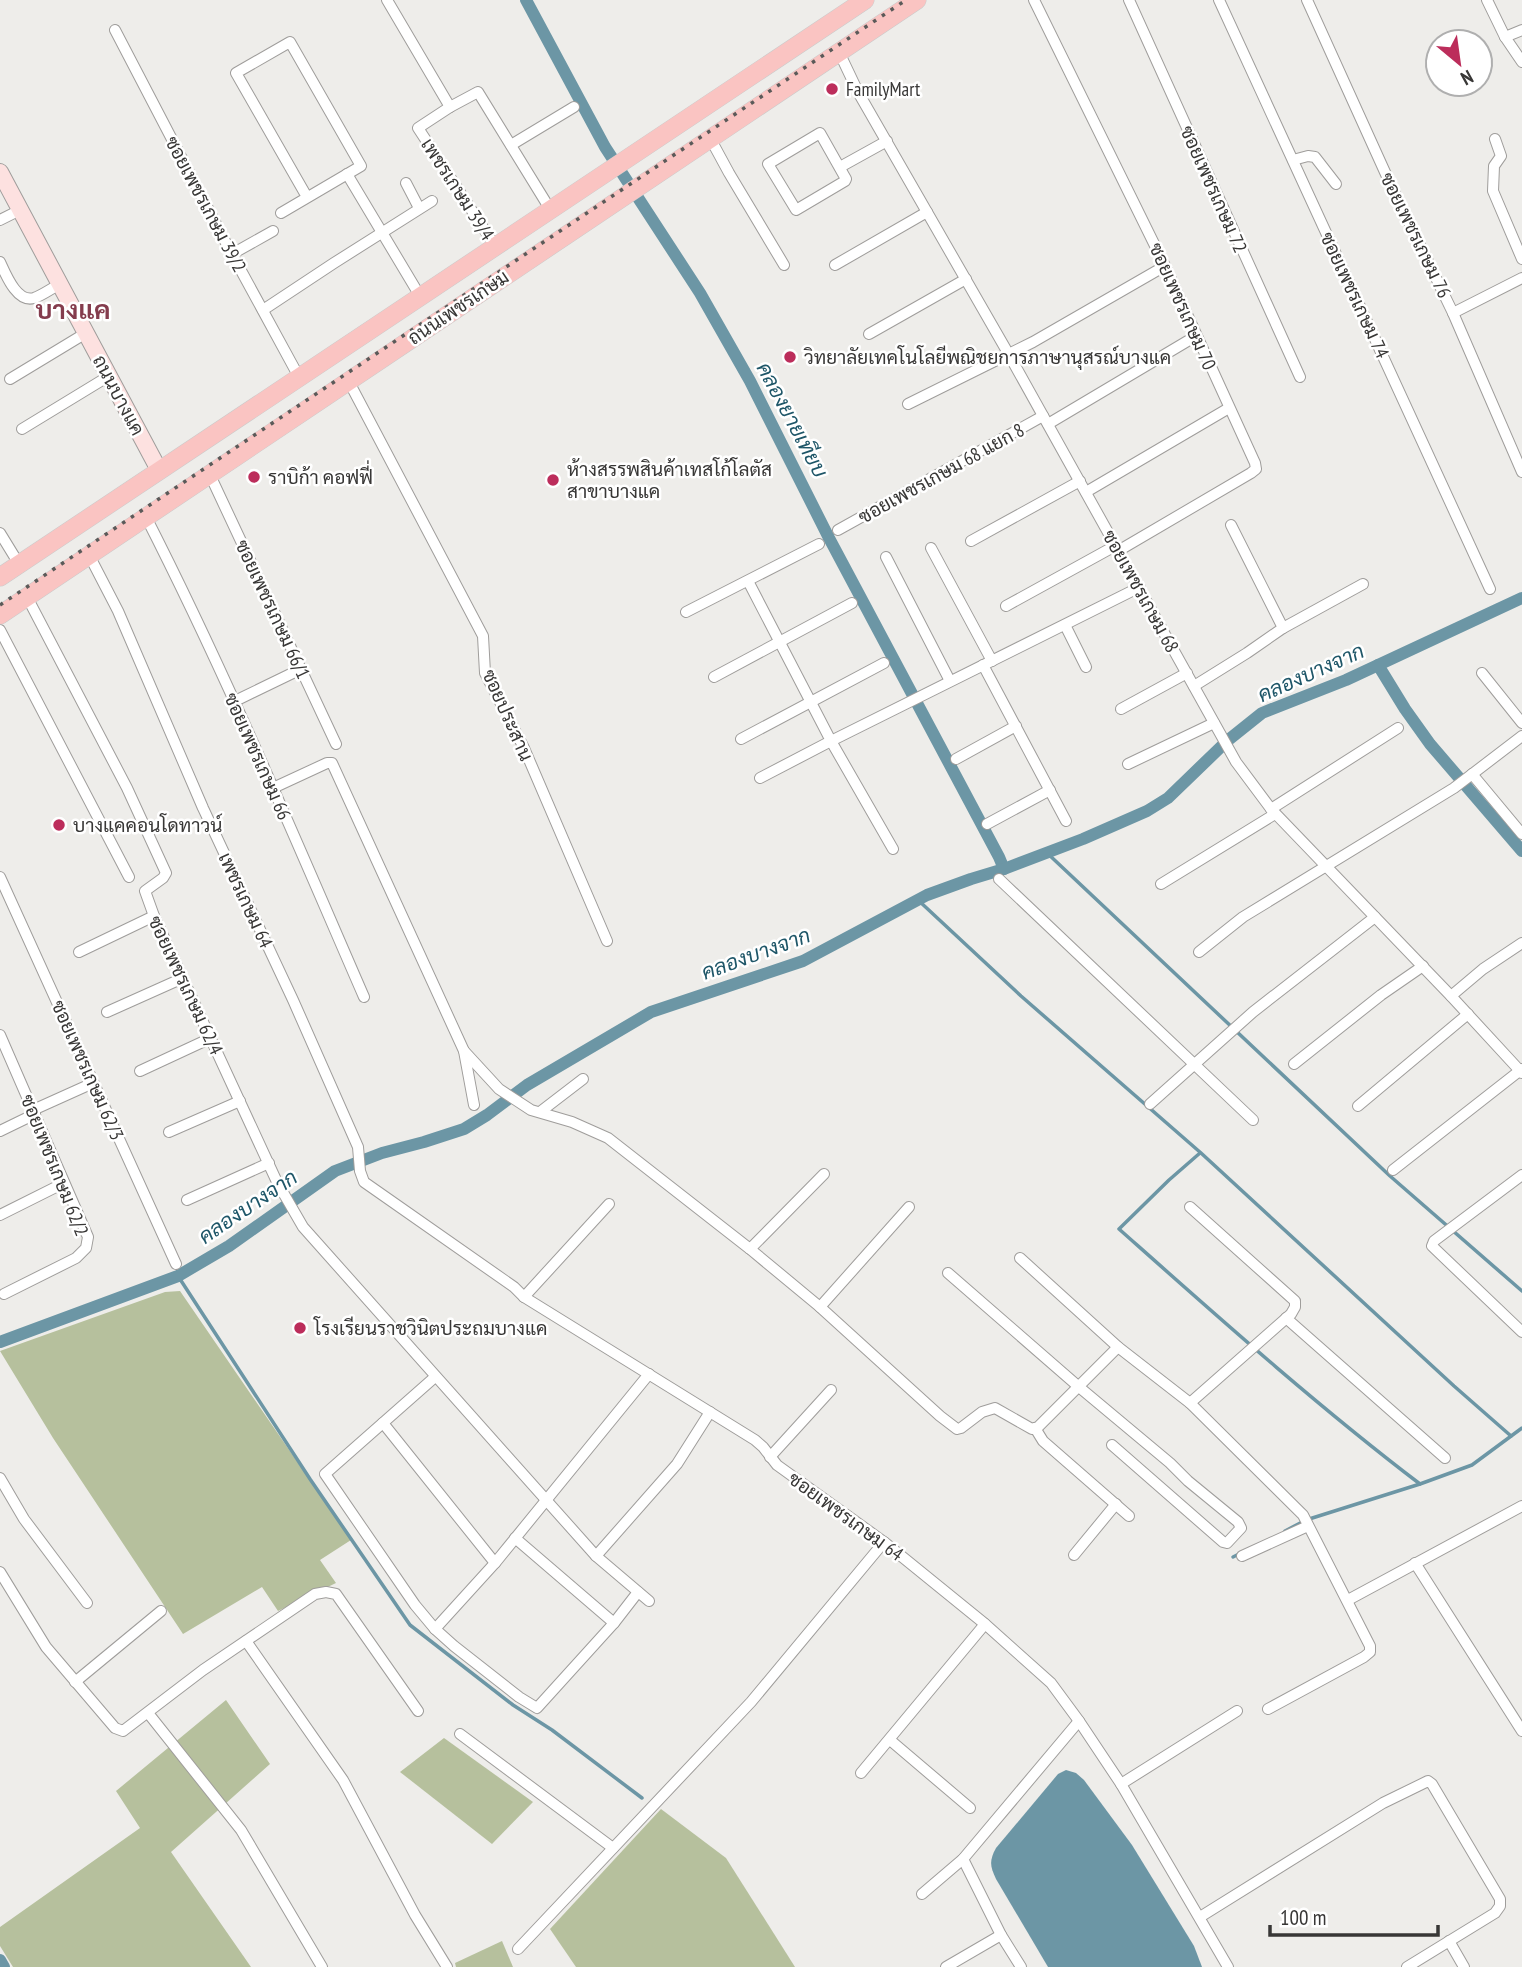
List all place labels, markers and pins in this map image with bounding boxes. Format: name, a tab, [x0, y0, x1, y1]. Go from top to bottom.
place label: FamilyMart	[846, 77, 921, 101]
marker: FamilyMart	[824, 81, 840, 97]
place label: วิทยาลัยเทคโนโลยีพณิชยการภาษานุสรณ์บางแค	[804, 345, 1171, 370]
marker: วิทยาลัยเทคโนโลยีพณิชยการภาษานุสรณ์บางแค	[782, 349, 798, 365]
place label: ห้างสรรพสินค้าเทสโก้โลตัส สาขาบางแค	[567, 457, 772, 503]
place label: ราบิก้า คอฟฟี่	[268, 460, 373, 489]
marker: ราบิก้า คอฟฟี่	[246, 469, 262, 485]
marker: ห้างสรรพสินค้าเทสโก้โลตัส สาขาบางแค	[545, 472, 561, 488]
place label: บางแคคอนโดทาวน์	[73, 813, 222, 837]
marker: บางแคคอนโดทาวน์	[51, 817, 67, 833]
place label: โรงเรียนราชวินิตประถมบางแค	[313, 1316, 547, 1340]
marker: โรงเรียนราชวินิตประถมบางแค	[292, 1320, 308, 1336]

